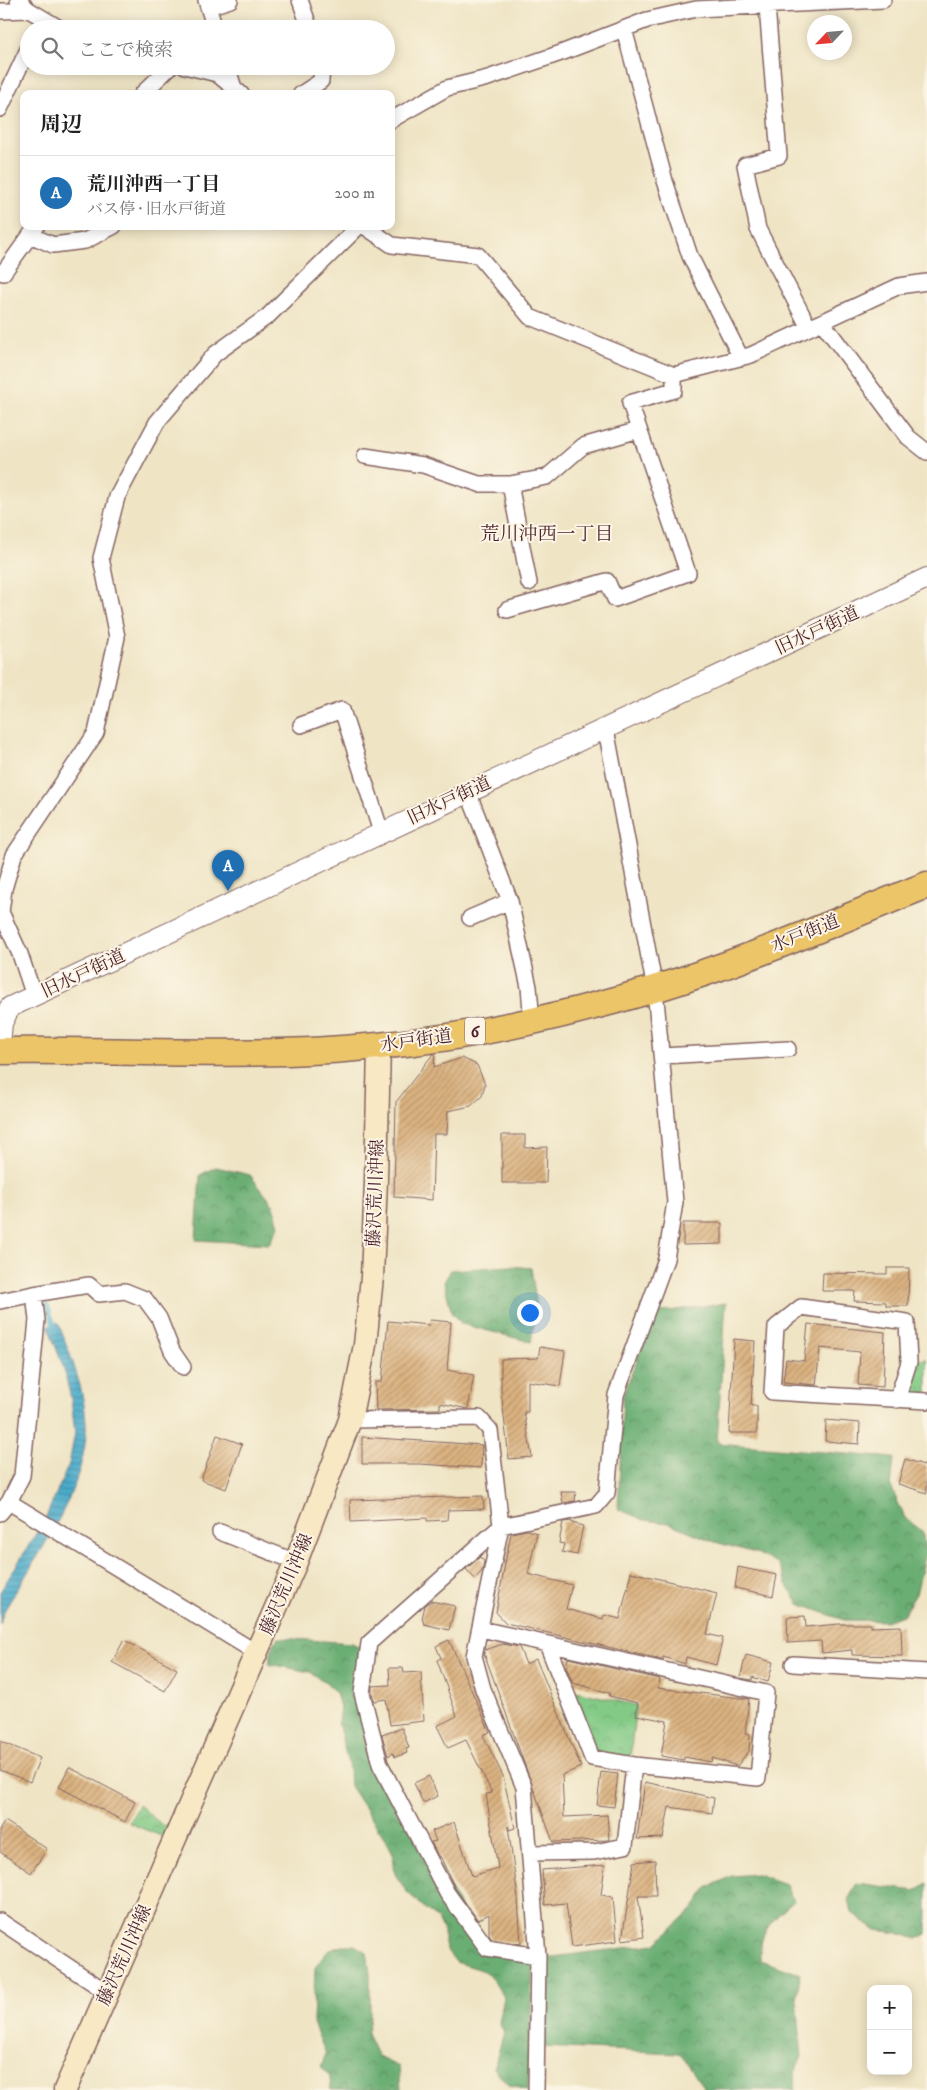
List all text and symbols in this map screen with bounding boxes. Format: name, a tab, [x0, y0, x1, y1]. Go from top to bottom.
north arrow	[807, 15, 852, 60]
search box	[20, 20, 395, 75]
icon: search	[38, 34, 66, 62]
text: ここで検索	[78, 39, 173, 62]
text: 周辺	[40, 112, 82, 138]
text: 荒川沖西一丁目	[87, 173, 220, 196]
text: A	[51, 183, 61, 203]
text: 200 m	[334, 183, 375, 203]
text: バス停 · 旧水戸街道	[87, 199, 226, 219]
district label: 荒川沖西一丁目	[480, 523, 614, 546]
street label: 旧水戸街道	[772, 602, 863, 660]
street label: 旧水戸街道	[404, 772, 495, 830]
pin: A	[212, 850, 244, 891]
street label: 水戸街道	[768, 910, 843, 958]
street label: 旧水戸街道	[38, 945, 129, 1003]
road number: 6	[465, 1018, 485, 1044]
street label: 水戸街道	[379, 1025, 453, 1057]
street label: 藤沢荒川沖線	[363, 1139, 389, 1247]
your location	[517, 1300, 543, 1326]
street label: 藤沢荒川沖線	[256, 1530, 318, 1638]
street label: 藤沢荒川沖線	[93, 1902, 157, 2009]
map controls	[867, 1985, 912, 2075]
button: +	[867, 1985, 912, 2030]
button: −	[867, 2030, 912, 2075]

